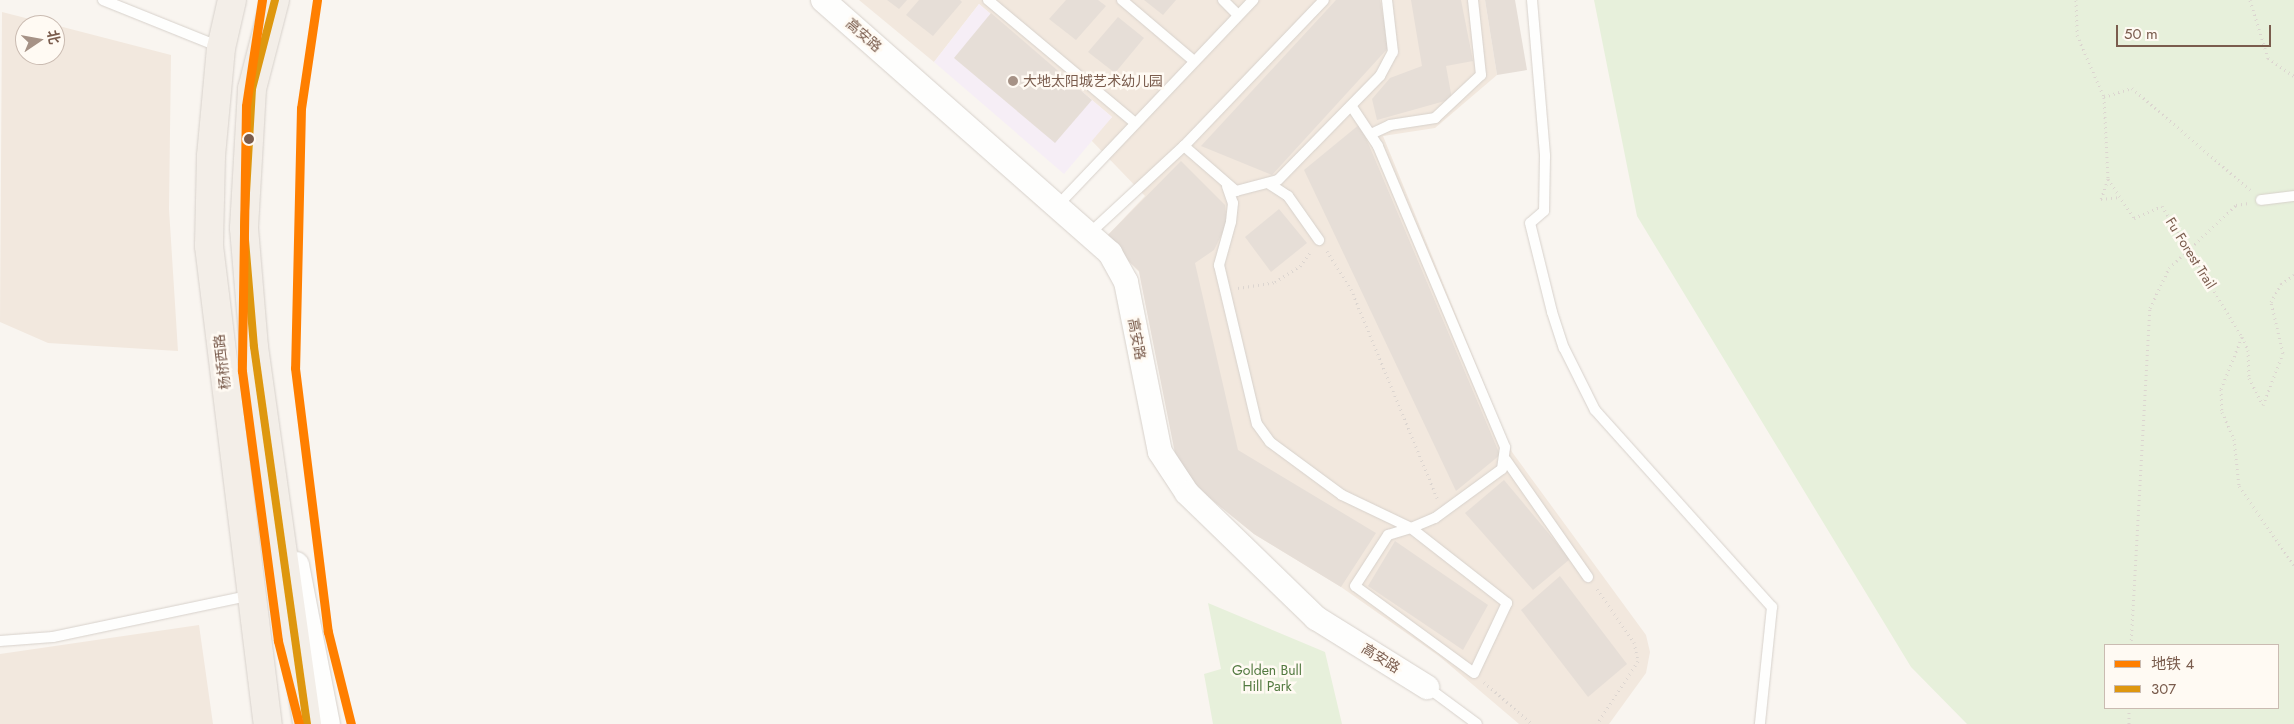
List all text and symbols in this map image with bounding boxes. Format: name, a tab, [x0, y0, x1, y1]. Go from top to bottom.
north arrow	[15, 15, 65, 65]
street label: 高安路	[843, 15, 885, 55]
scale bar	[2119, 15, 2274, 47]
text: 50 m	[2124, 23, 2158, 45]
text: 北	[42, 28, 65, 46]
place label: 大地太阳城艺术幼儿园	[1023, 73, 1163, 89]
marker: 大地太阳城艺术幼儿园	[1007, 75, 1019, 87]
unlabelled marker	[244, 134, 254, 144]
street label: Fu Forest Trail	[2162, 214, 2220, 292]
street label: 高安路	[1125, 317, 1149, 361]
street label: 杨桥西路	[210, 333, 234, 391]
street label: 高安路	[1359, 640, 1403, 676]
legend	[2104, 644, 2279, 709]
text: 地铁 4	[2151, 653, 2194, 675]
park label: Golden Bull Hill Park	[1232, 662, 1302, 694]
text: 307	[2151, 678, 2176, 700]

